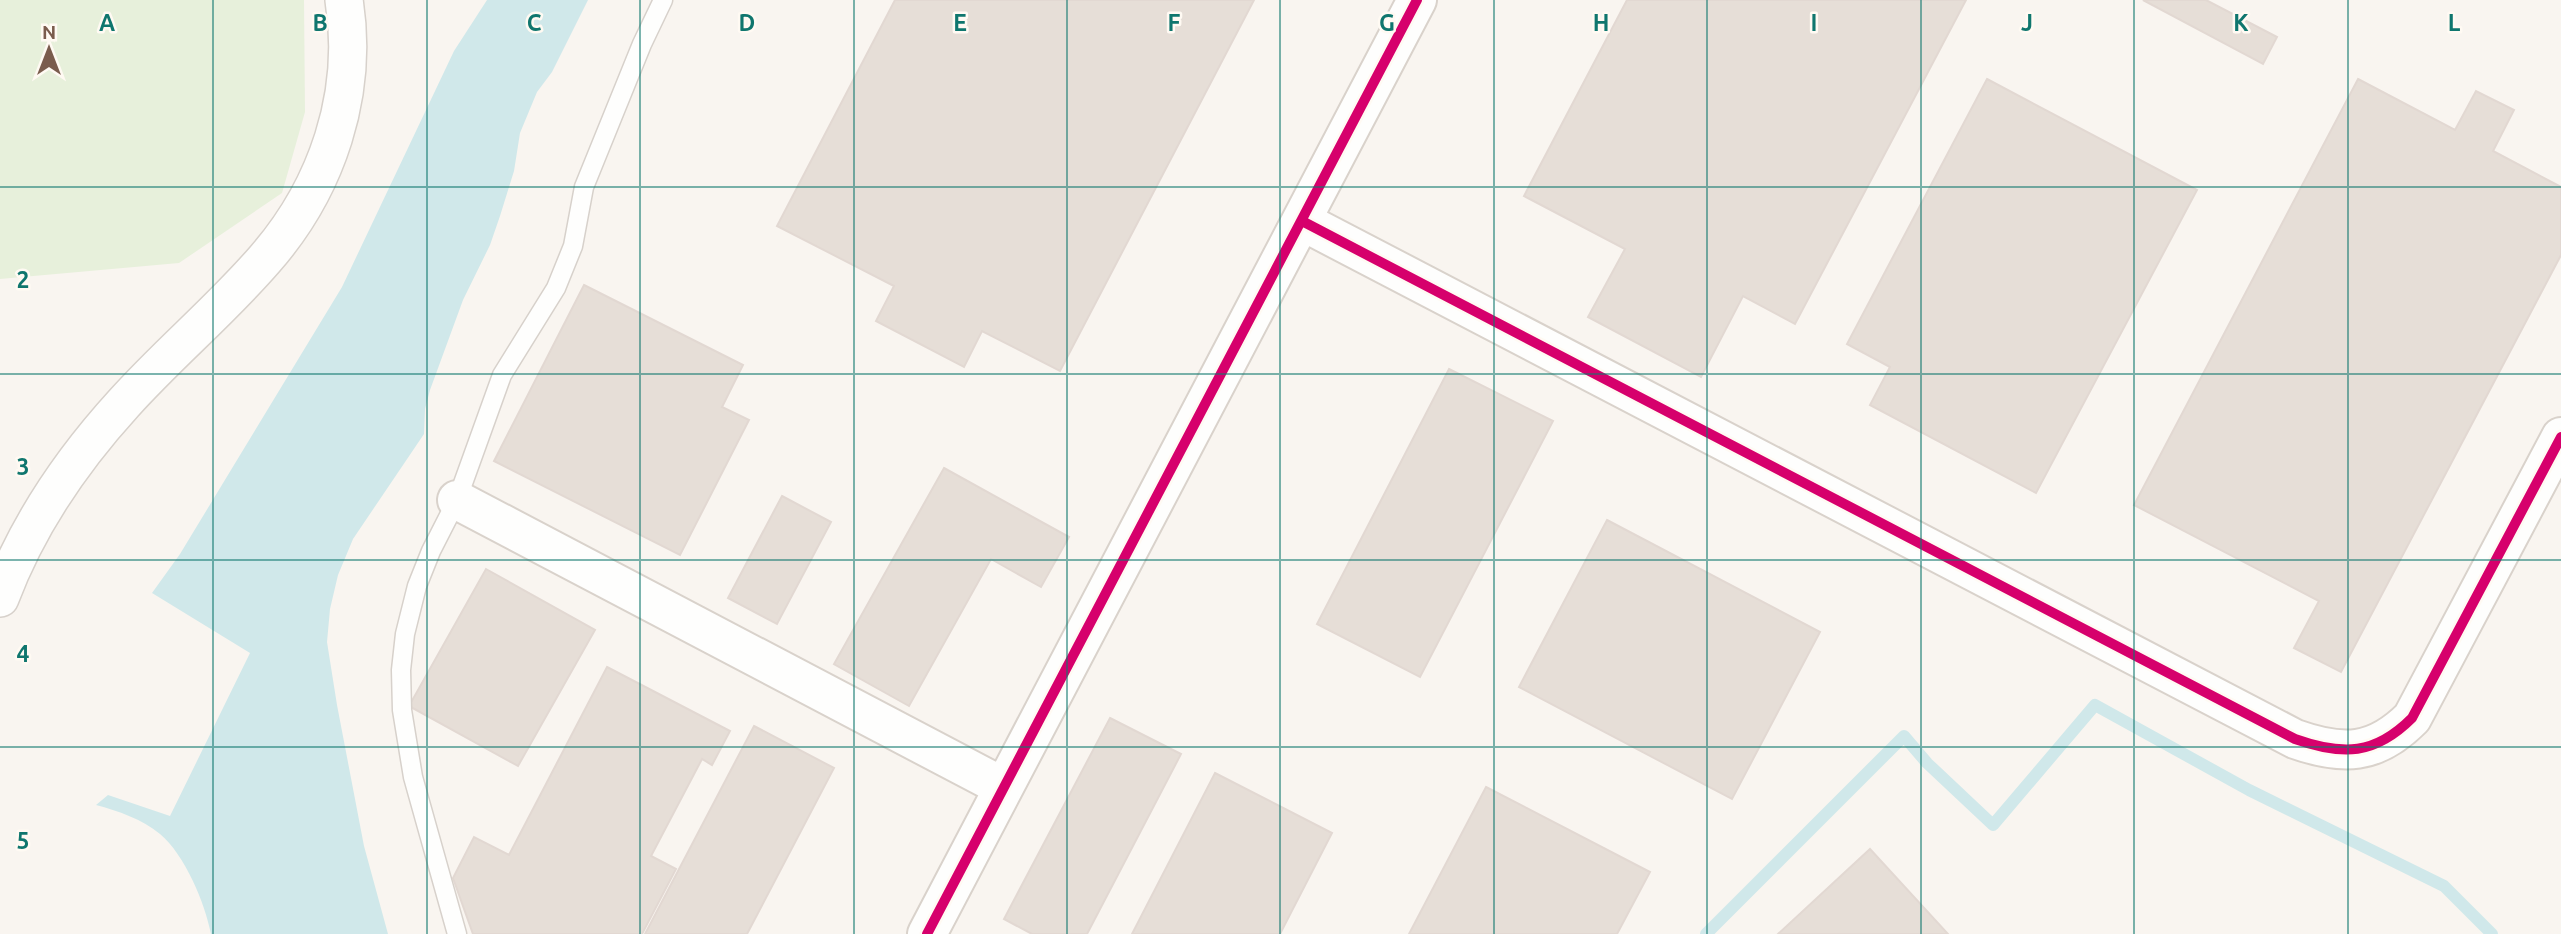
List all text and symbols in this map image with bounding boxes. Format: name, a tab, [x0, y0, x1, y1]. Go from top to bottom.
text: A	[99, 10, 115, 35]
text: B	[312, 10, 328, 35]
text: C	[527, 10, 542, 35]
text: D	[739, 10, 755, 35]
text: E	[953, 10, 967, 35]
text: F	[1168, 10, 1181, 35]
text: G	[1379, 10, 1395, 35]
text: H	[1593, 10, 1609, 35]
text: I	[1811, 10, 1817, 35]
text: J	[2021, 10, 2033, 35]
text: K	[2233, 10, 2249, 35]
text: L	[2448, 10, 2461, 35]
north arrow	[14, 14, 84, 84]
text: N	[42, 21, 56, 43]
text: 2	[17, 267, 29, 292]
text: 3	[17, 454, 29, 479]
text: 4	[17, 641, 30, 666]
text: 5	[17, 828, 29, 853]

